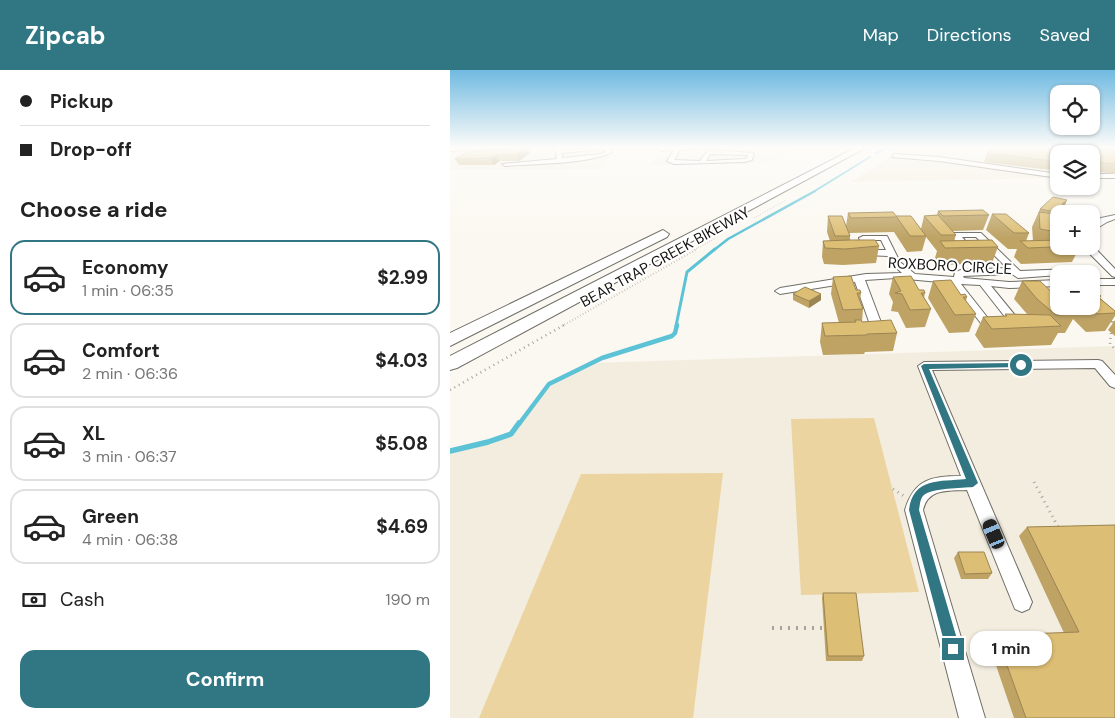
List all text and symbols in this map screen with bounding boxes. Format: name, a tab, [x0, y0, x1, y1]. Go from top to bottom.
text: Zipcab	[25, 20, 106, 51]
text: Map	[863, 23, 899, 47]
text: Directions	[927, 23, 1012, 47]
text: Saved	[1040, 23, 1090, 47]
map controls	[1050, 85, 1100, 315]
button: locate	[1050, 85, 1100, 135]
text: Pickup	[50, 89, 114, 114]
text: Drop-off	[50, 137, 132, 162]
button: layers	[1050, 145, 1100, 195]
text: Choose a ride	[20, 195, 168, 224]
street label: BEAR TRAP CREEK BIKEWAY	[577, 202, 753, 312]
button: +	[1050, 205, 1100, 255]
street label: ROXBORO CIRCLE	[887, 253, 1013, 279]
icon: car	[22, 255, 67, 300]
text: Economy	[82, 255, 169, 280]
text: $2.99	[377, 265, 428, 290]
button: −	[1050, 265, 1100, 315]
text: 1 min · 06:35	[82, 280, 174, 301]
icon: car	[22, 338, 67, 383]
text: Comfort	[82, 338, 160, 363]
text: $4.03	[375, 348, 428, 373]
route start	[1010, 354, 1032, 376]
text: 2 min · 06:36	[82, 363, 178, 384]
icon: car	[22, 421, 67, 466]
text: XL	[82, 421, 105, 446]
text: $5.08	[375, 431, 428, 456]
text: 3 min · 06:37	[82, 446, 177, 467]
icon: car	[22, 504, 67, 549]
text: Green	[82, 504, 139, 529]
text: $4.69	[376, 514, 428, 539]
car	[981, 517, 1006, 551]
text: 4 min · 06:38	[82, 529, 178, 550]
icon: cash	[20, 586, 48, 614]
text: Cash	[60, 587, 104, 612]
text: 190 m	[386, 589, 430, 610]
callout: 1 min	[970, 632, 1053, 666]
route end	[942, 638, 964, 660]
text: 1 min	[992, 638, 1030, 659]
button: Confirm	[20, 650, 430, 708]

